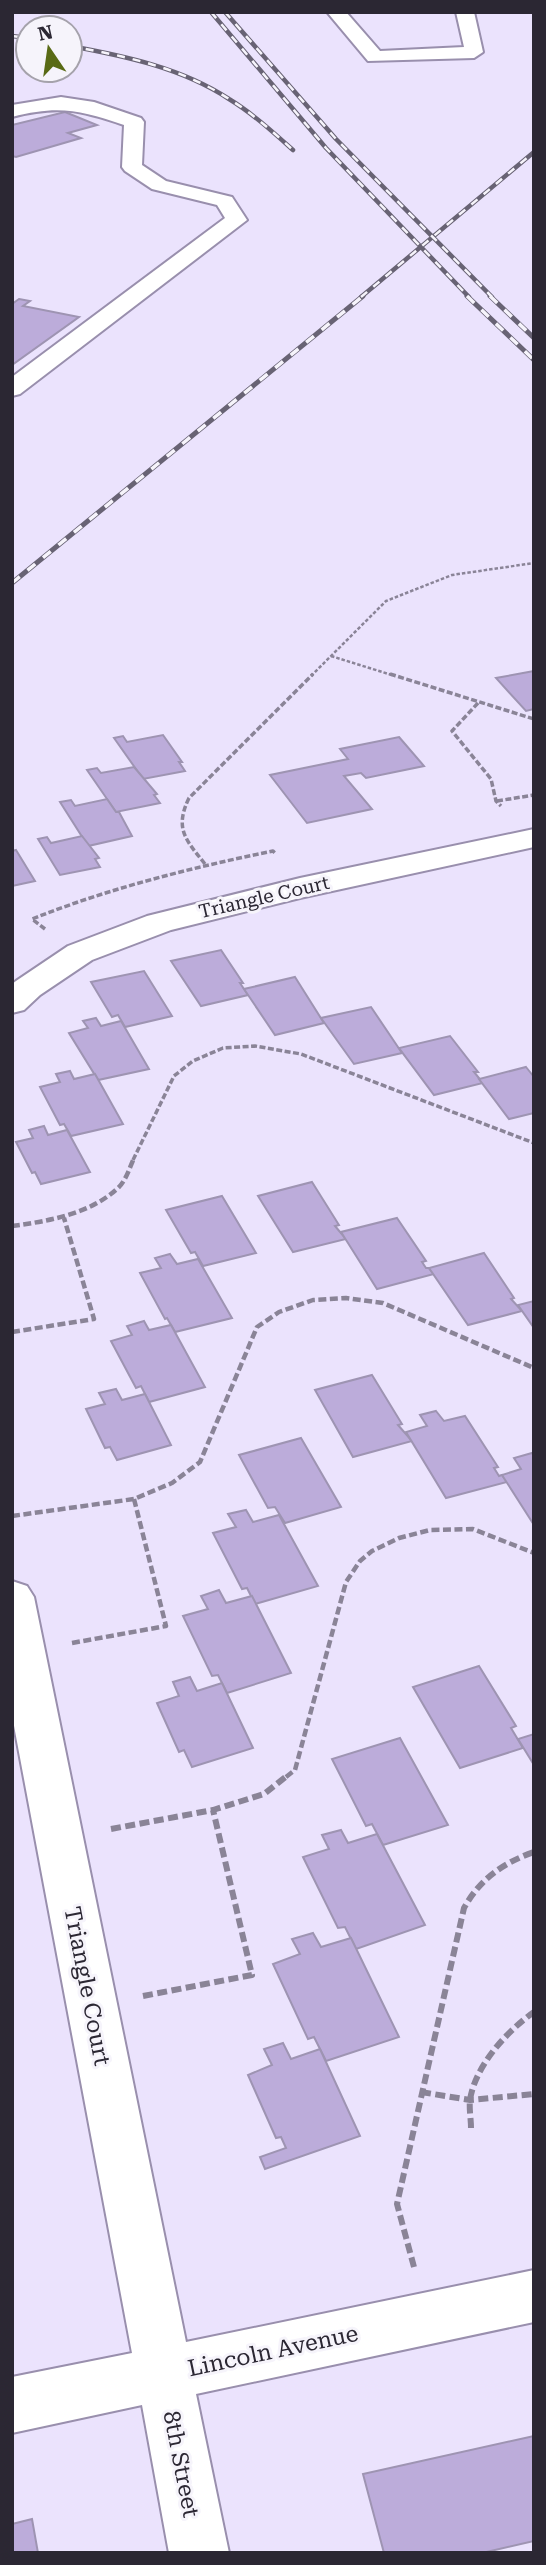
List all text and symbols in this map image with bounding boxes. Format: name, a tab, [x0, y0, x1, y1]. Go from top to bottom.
north arrow	[14, 14, 84, 84]
text: N	[36, 20, 55, 46]
street label: Triangle Court	[196, 871, 332, 923]
street label: Triangle Court	[58, 1904, 116, 2068]
street label: Lincoln Avenue	[185, 2320, 361, 2382]
street label: 8th Street	[157, 2408, 205, 2520]

